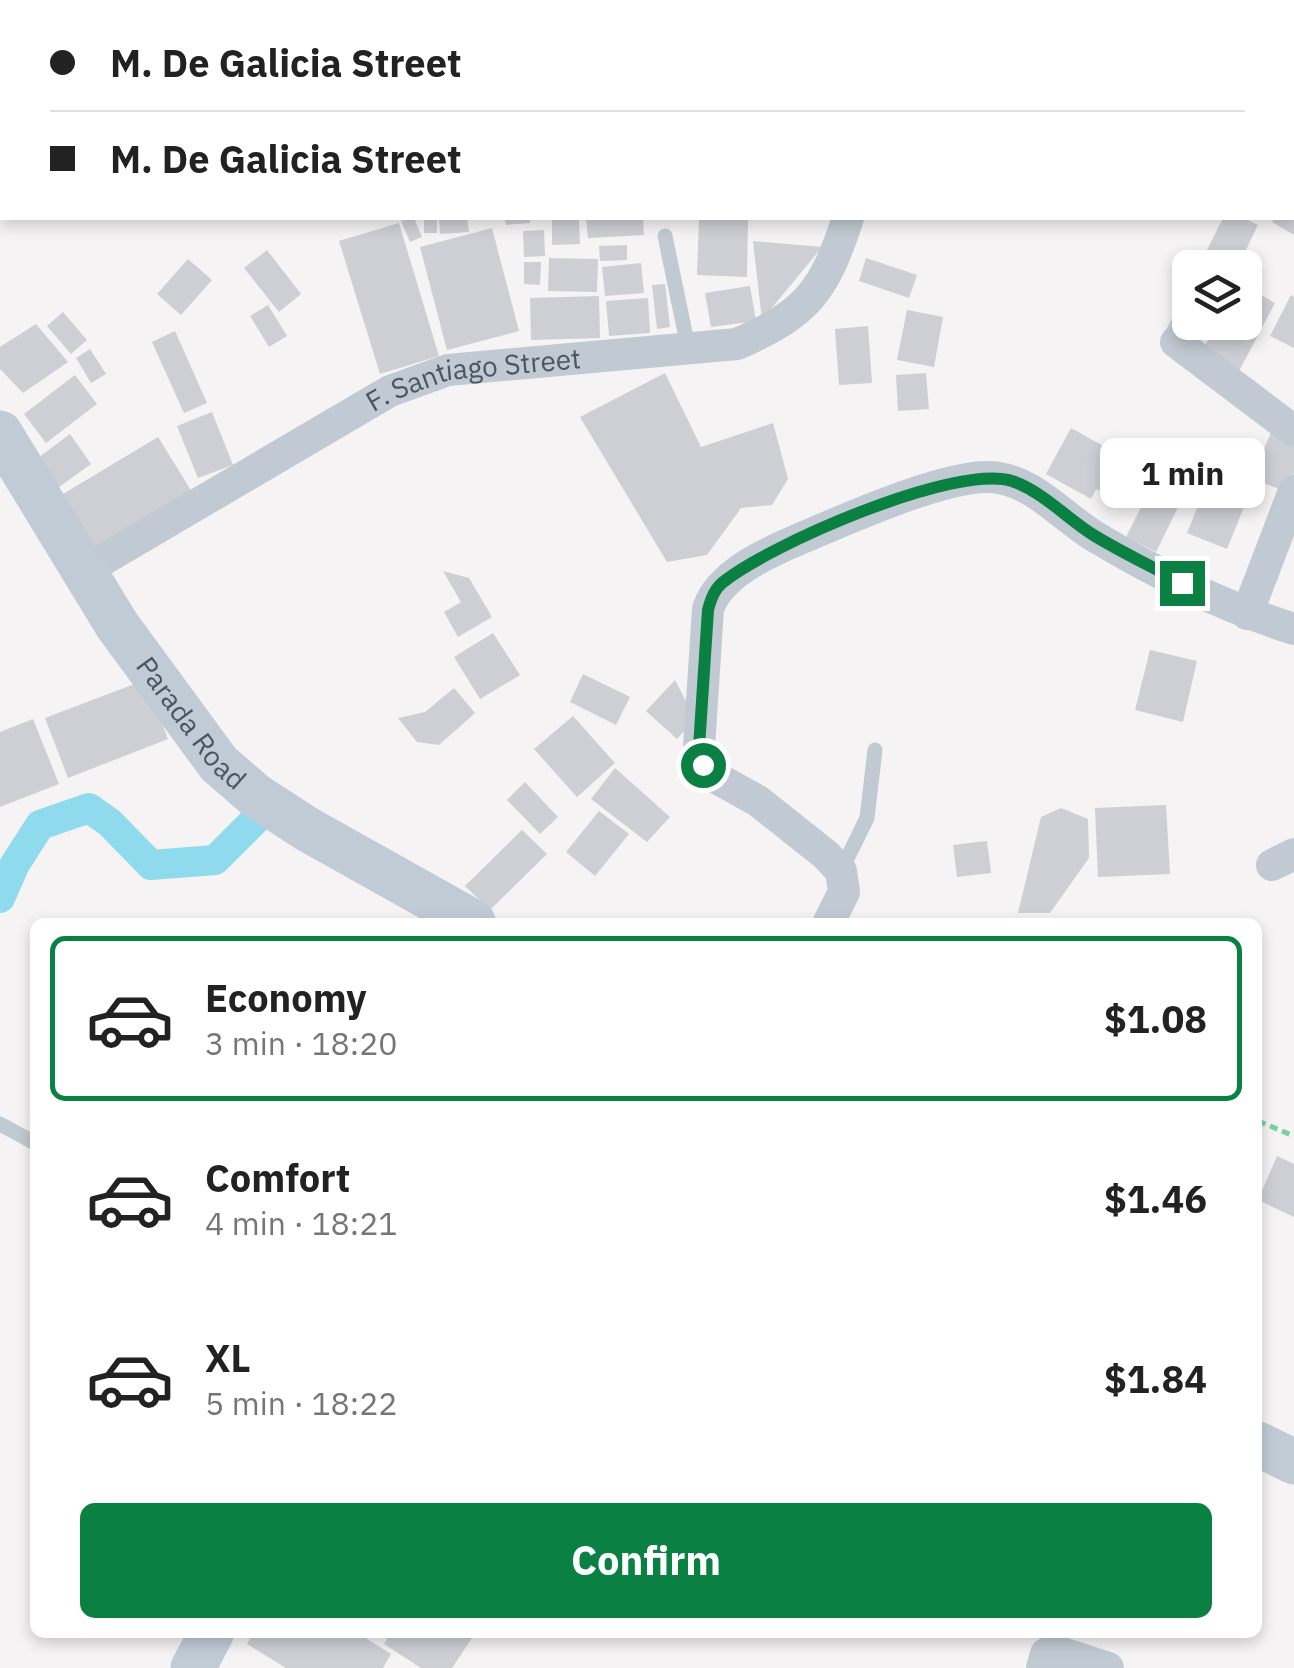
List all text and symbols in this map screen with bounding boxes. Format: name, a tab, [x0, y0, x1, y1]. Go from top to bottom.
text: M. De Galicia Street	[110, 38, 462, 87]
text: M. De Galicia Street	[110, 134, 462, 183]
map controls	[1172, 250, 1262, 340]
button: layers	[1172, 250, 1262, 340]
street label: F. Santiago Street	[358, 339, 582, 419]
callout: 1 min	[1100, 438, 1264, 508]
text: 1 min	[1141, 452, 1224, 494]
route end	[1160, 561, 1205, 606]
street label: Parada Road	[128, 649, 254, 797]
route start	[681, 743, 726, 788]
text: Economy	[205, 973, 367, 1022]
icon: car	[85, 974, 175, 1064]
text: $1.08	[1104, 994, 1207, 1043]
text: 3 min · 18:20	[205, 1022, 398, 1064]
text: Comfort	[205, 1153, 350, 1202]
icon: car	[85, 1154, 175, 1244]
text: $1.46	[1104, 1174, 1207, 1223]
text: 4 min · 18:21	[205, 1202, 398, 1244]
text: XL	[205, 1333, 251, 1382]
icon: car	[85, 1334, 175, 1424]
text: $1.84	[1104, 1354, 1207, 1403]
text: 5 min · 18:22	[205, 1382, 398, 1424]
button: Confirm	[80, 1503, 1212, 1618]

